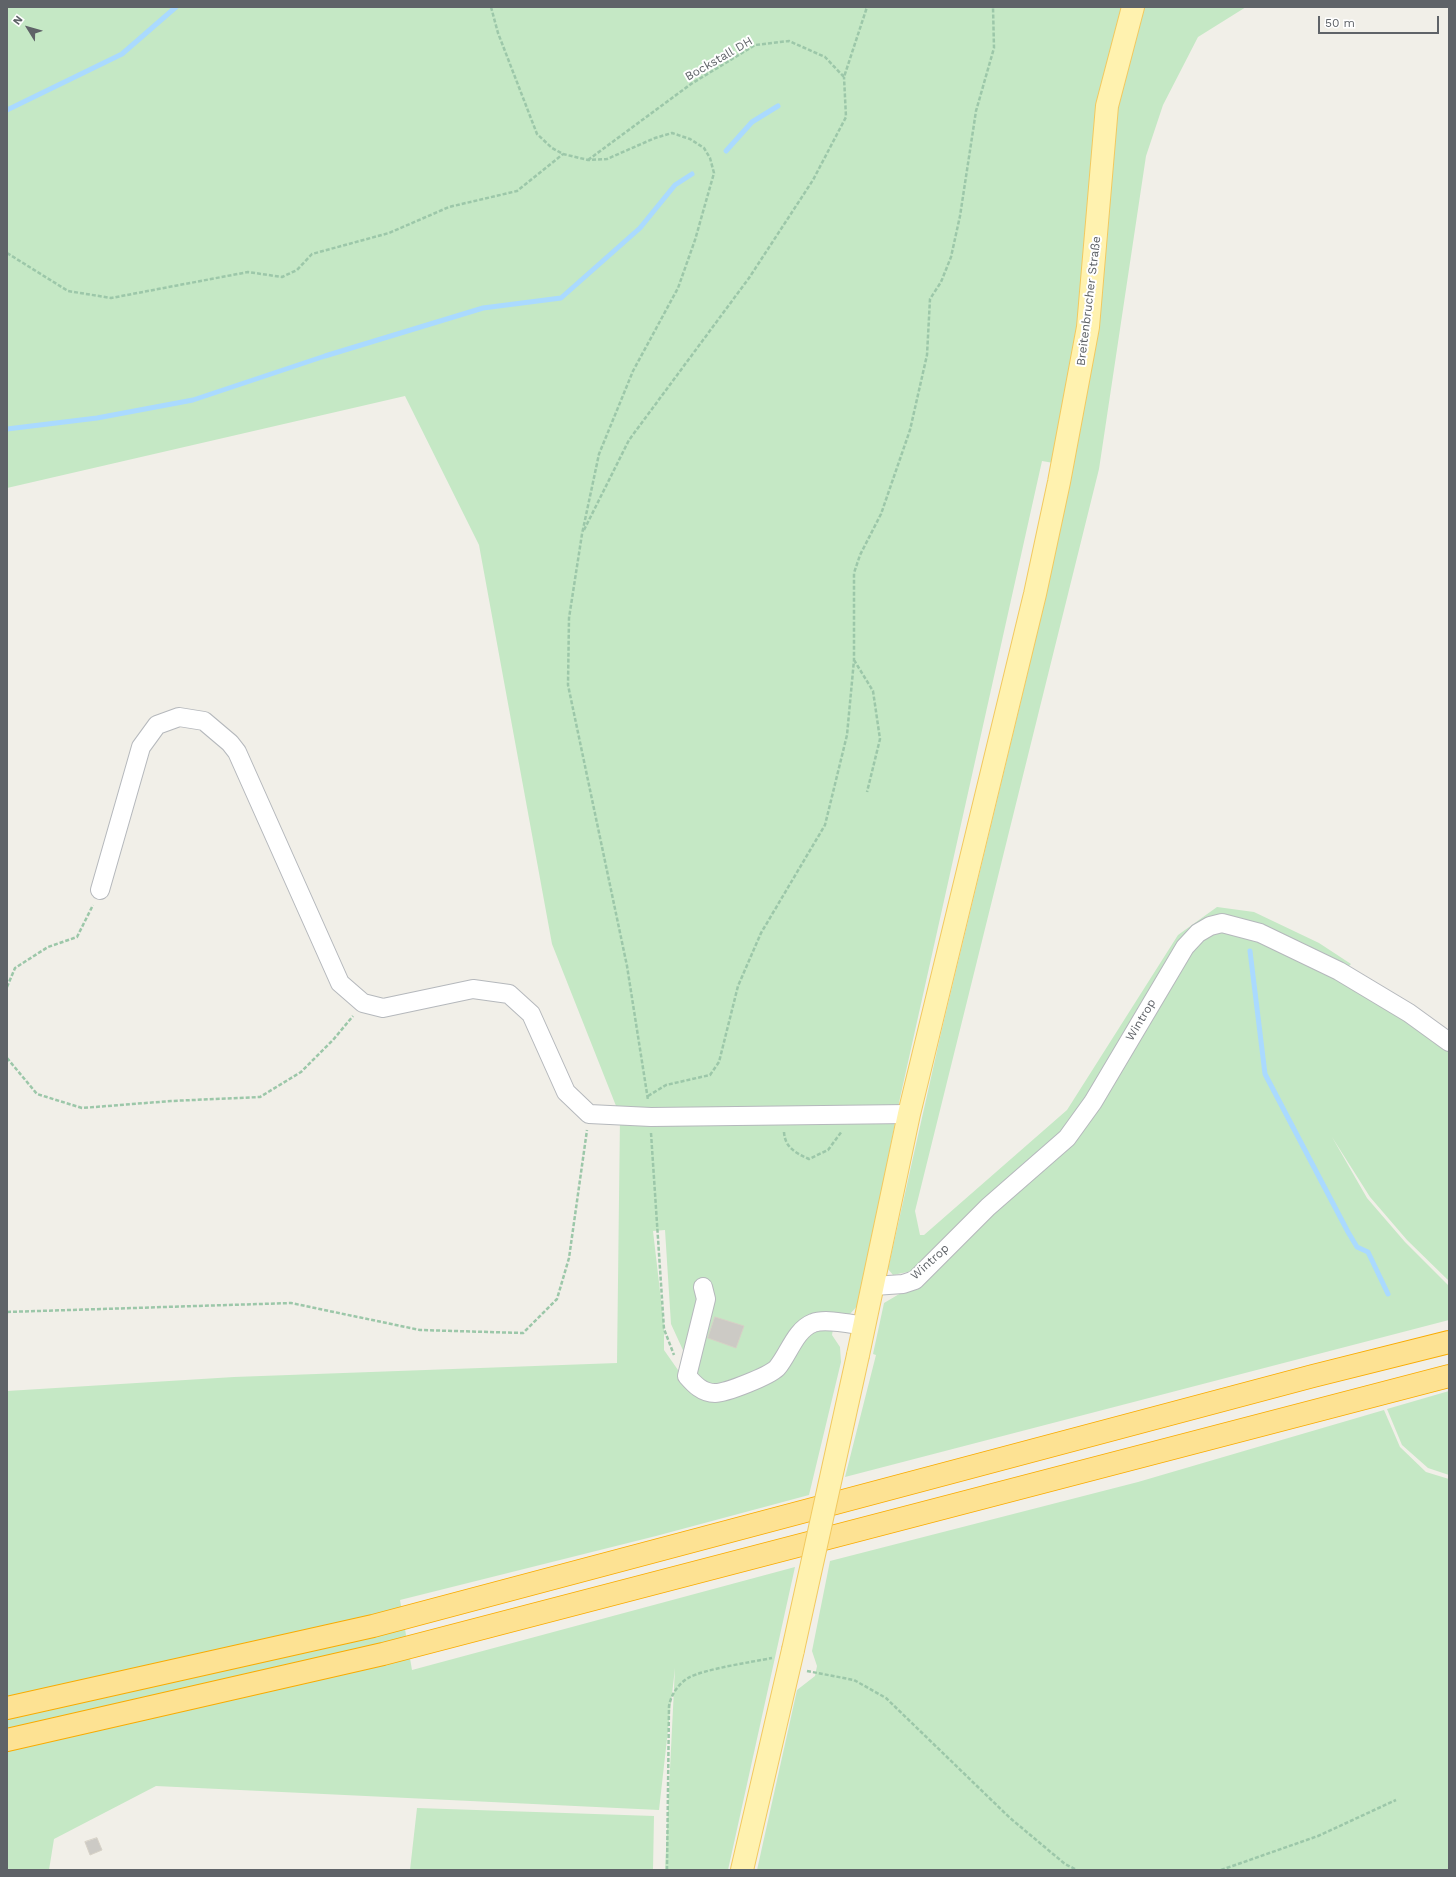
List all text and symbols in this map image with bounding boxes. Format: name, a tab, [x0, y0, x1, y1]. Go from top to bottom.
north arrow	[8, 8, 48, 48]
scale bar	[1320, 8, 1441, 34]
text: N	[10, 13, 26, 28]
text: 50 m	[1325, 16, 1355, 30]
street label: Bockstall DH	[683, 34, 755, 84]
street label: Breitenbrucher Straße	[1074, 235, 1104, 367]
street label: Wintrop	[1123, 996, 1159, 1044]
street label: Wintrop	[908, 1241, 952, 1283]

